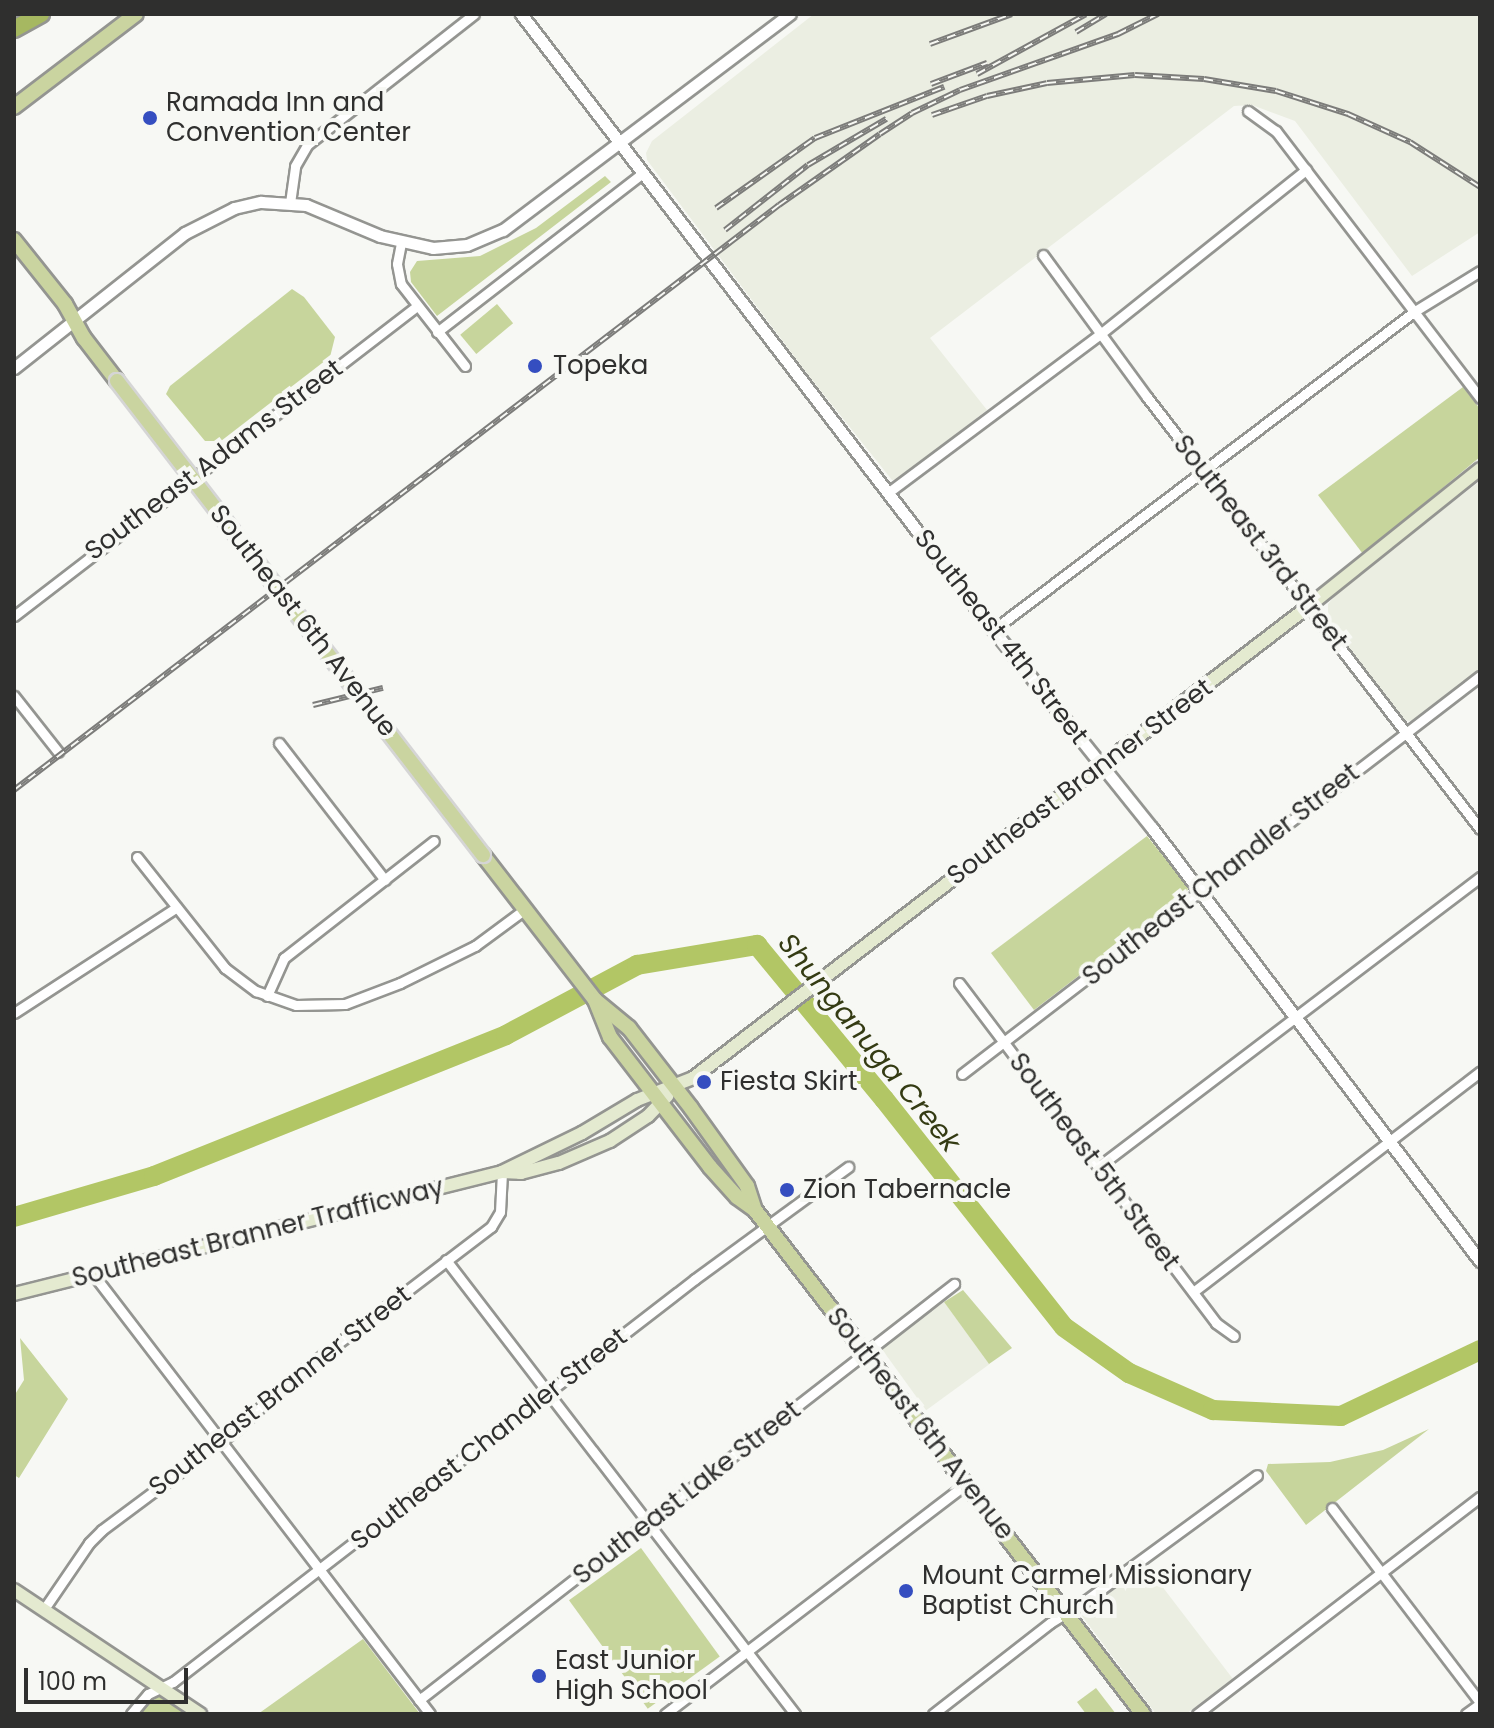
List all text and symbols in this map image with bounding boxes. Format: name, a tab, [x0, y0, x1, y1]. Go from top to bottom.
place label: Ramada Inn and Convention Center	[166, 87, 411, 148]
marker: Ramada Inn and Convention Center	[141, 109, 159, 127]
place label: Topeka	[553, 350, 648, 382]
street label: Southeast Adams Street	[79, 353, 349, 567]
marker: Topeka	[524, 355, 546, 377]
street label: Southeast 3rd Street	[1166, 429, 1354, 657]
street label: Southeast 6th Avenue	[203, 499, 403, 743]
street label: Southeast 4th Street	[907, 523, 1095, 751]
street label: Southeast Branner Street	[941, 672, 1219, 892]
street label: Southeast Chandler Street	[1077, 757, 1365, 993]
water label: Shunganuga Creek	[771, 927, 967, 1159]
street label: Southeast 5th Street	[1002, 1047, 1186, 1277]
place label: Fiesta Skirt	[720, 1066, 857, 1098]
marker: Fiesta Skirt	[695, 1073, 713, 1091]
street label: Southeast Branner Trafficway	[69, 1172, 447, 1294]
place label: Zion Tabernacle	[803, 1174, 1011, 1206]
marker: Zion Tabernacle	[778, 1181, 796, 1199]
street label: Southeast Branner Street	[143, 1279, 417, 1503]
street label: Southeast 6th Avenue	[820, 1302, 1020, 1546]
street label: Southeast Chandler Street	[345, 1321, 633, 1557]
street label: Southeast Lake Street	[567, 1395, 807, 1591]
place label: Mount Carmel Missionary Baptist Church	[922, 1560, 1252, 1622]
marker: Mount Carmel Missionary Baptist Church	[897, 1582, 915, 1600]
place label: East Junior High School	[555, 1645, 708, 1706]
scale bar	[28, 1652, 192, 1702]
text: 100 m	[38, 1665, 107, 1698]
marker: East Junior High School	[530, 1667, 548, 1685]

